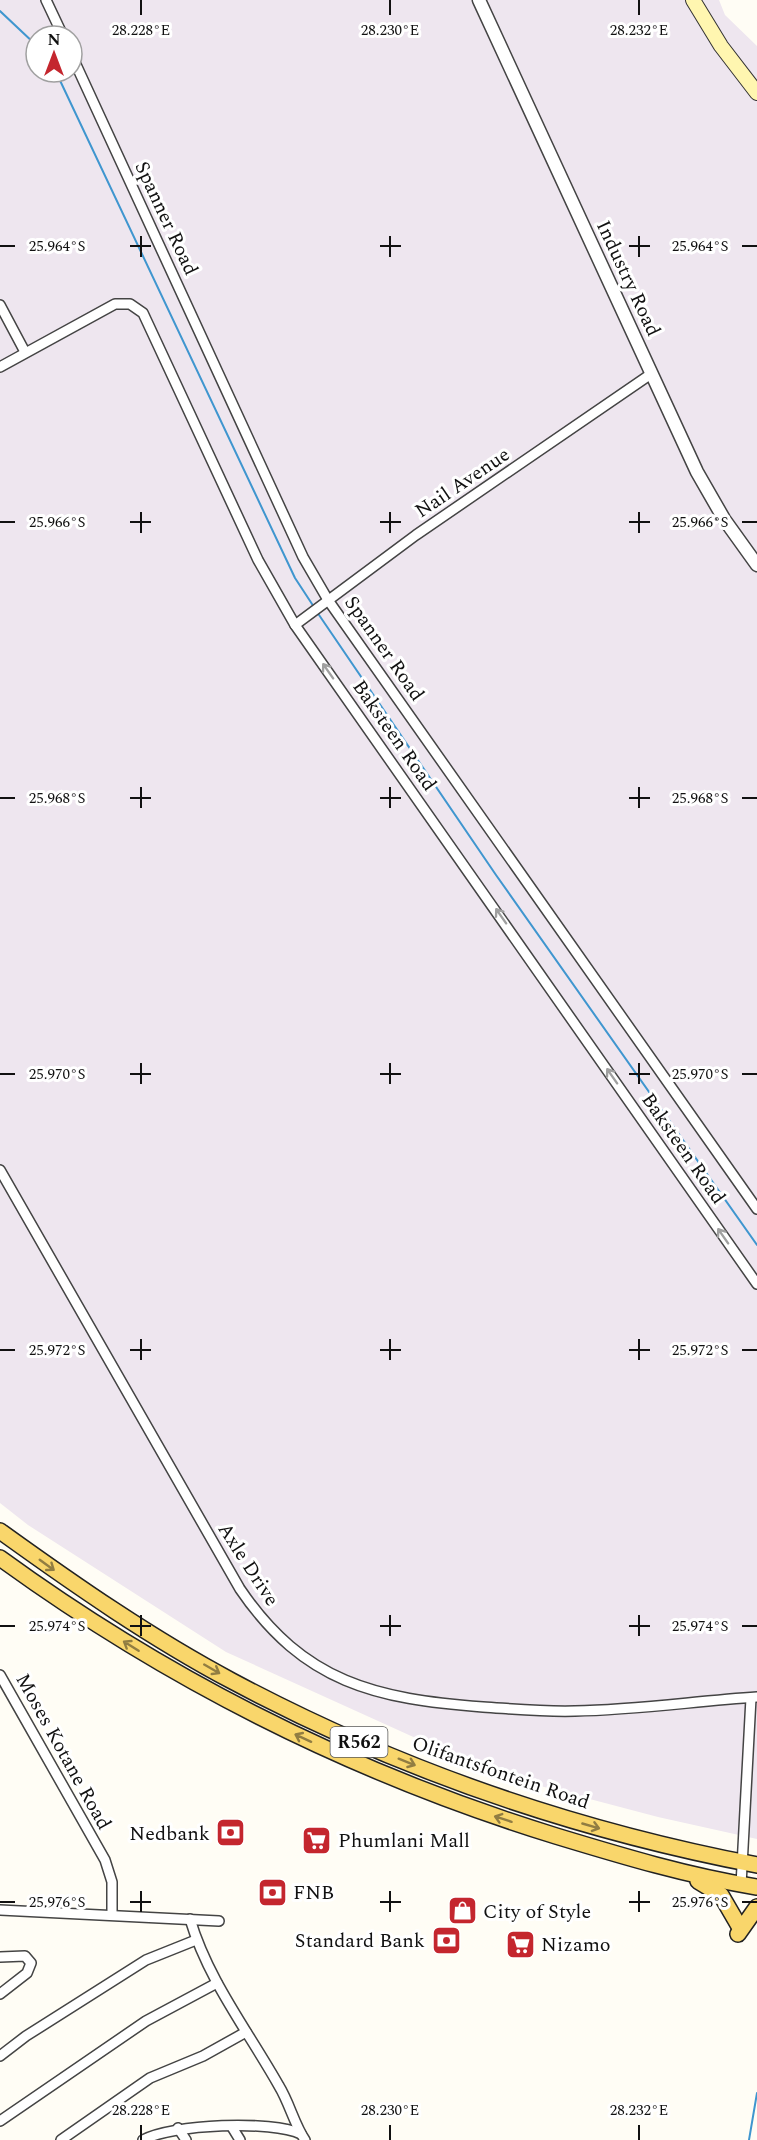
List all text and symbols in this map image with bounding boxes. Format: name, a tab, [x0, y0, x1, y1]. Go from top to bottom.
text: 28.228°E	[112, 19, 170, 42]
text: 28.230°E	[361, 19, 419, 42]
text: 28.232°E	[610, 19, 668, 42]
north arrow	[24, 24, 84, 84]
text: N	[47, 28, 61, 52]
street label: Spanner Road	[127, 156, 206, 280]
street label: Industry Road	[588, 215, 668, 341]
text: 25.964°S	[29, 235, 85, 258]
text: 25.964°S	[672, 235, 728, 258]
street label: Nail Avenue	[409, 440, 516, 526]
text: 25.966°S	[29, 511, 85, 534]
text: 25.966°S	[672, 511, 728, 534]
street label: Spanner Road	[337, 590, 432, 707]
one-way arrow	[322, 663, 334, 679]
street label: Baksteen Road	[345, 674, 444, 798]
text: 25.968°S	[29, 787, 85, 810]
text: 25.968°S	[672, 787, 728, 810]
one-way arrow	[495, 908, 507, 924]
text: 25.970°S	[29, 1063, 85, 1086]
text: 25.970°S	[672, 1063, 728, 1086]
one-way arrow	[606, 1068, 618, 1084]
street label: Baksteen Road	[634, 1087, 733, 1211]
one-way arrow	[717, 1228, 729, 1244]
text: 25.972°S	[29, 1339, 85, 1362]
text: 25.972°S	[672, 1339, 728, 1362]
street label: Axle Drive	[210, 1517, 286, 1612]
one-way arrow	[39, 1559, 55, 1571]
text: 25.974°S	[29, 1615, 85, 1638]
text: 25.974°S	[672, 1615, 728, 1638]
one-way arrow	[123, 1640, 140, 1652]
one-way arrow	[203, 1664, 220, 1676]
street label: Moses Kotane Road	[8, 1668, 119, 1835]
road number: R562	[330, 1727, 388, 1757]
street label: Olifantsfontein Road	[408, 1728, 594, 1817]
one-way arrow	[294, 1732, 312, 1744]
one-way arrow	[397, 1757, 416, 1768]
one-way arrow	[494, 1813, 513, 1824]
bank icon: Nedbank	[215, 1817, 247, 1849]
place label: Nedbank	[129, 1819, 210, 1849]
one-way arrow	[581, 1821, 600, 1832]
supermarket icon: Phumlani Mall	[301, 1824, 333, 1856]
place label: Phumlani Mall	[338, 1826, 470, 1856]
bank icon: FNB	[256, 1876, 288, 1908]
place label: FNB	[293, 1878, 334, 1908]
text: 25.976°S	[29, 1891, 85, 1914]
text: 25.976°S	[672, 1891, 728, 1914]
shop icon: City of Style	[446, 1895, 478, 1927]
place label: City of Style	[483, 1897, 591, 1927]
bank icon: Standard Bank	[430, 1924, 462, 1956]
place label: Standard Bank	[295, 1926, 425, 1956]
supermarket icon: Nizamo	[504, 1928, 536, 1960]
place label: Nizamo	[541, 1930, 611, 1960]
text: 28.228°E	[112, 2099, 170, 2122]
text: 28.230°E	[361, 2099, 419, 2122]
text: 28.232°E	[610, 2099, 668, 2122]

